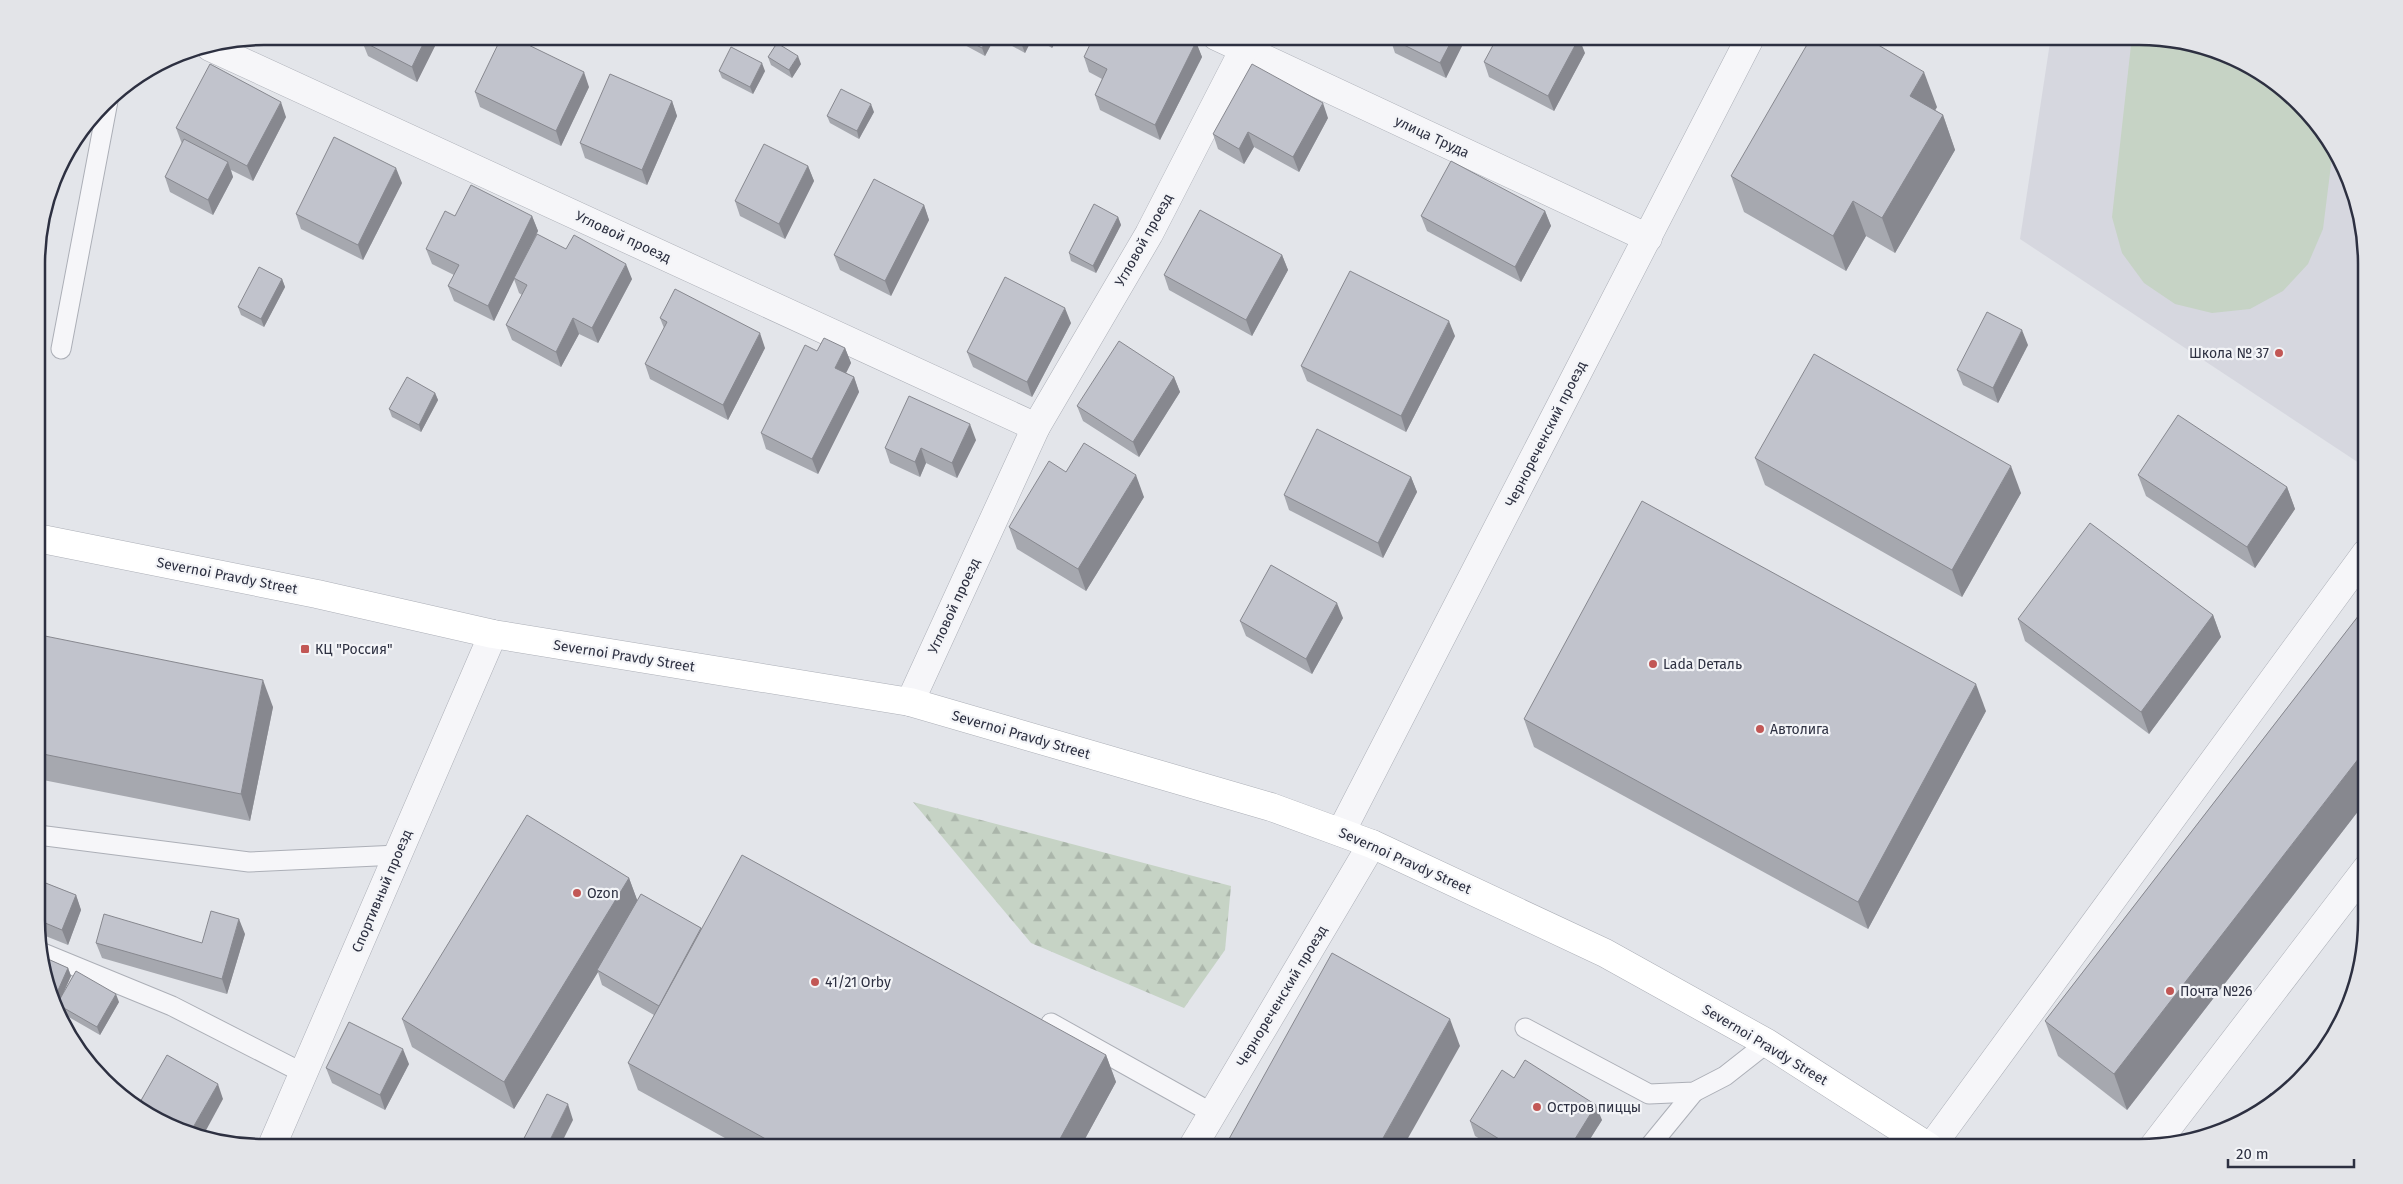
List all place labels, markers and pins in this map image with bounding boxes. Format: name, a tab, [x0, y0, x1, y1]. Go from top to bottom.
place label: Школа № 37	[2189, 345, 2269, 362]
marker: Школа № 37	[2273, 347, 2285, 359]
place label: КЦ "Россия"	[315, 641, 393, 658]
marker: КЦ "Россия"	[299, 643, 311, 655]
place label: Lada Dеталь	[1663, 656, 1742, 673]
marker: Lada Dеталь	[1647, 658, 1659, 670]
place label: Автолига	[1770, 721, 1829, 738]
marker: Автолига	[1754, 723, 1766, 735]
place label: Ozon	[587, 885, 619, 902]
marker: Ozon	[571, 887, 583, 899]
place label: 41/21 Orby	[825, 974, 891, 991]
marker: 41/21 Orby	[809, 976, 821, 988]
place label: Почта №26	[2180, 983, 2253, 1000]
marker: Почта №26	[2164, 985, 2176, 997]
place label: Остров пиццы	[1547, 1099, 1641, 1116]
marker: Остров пиццы	[1531, 1101, 1543, 1113]

